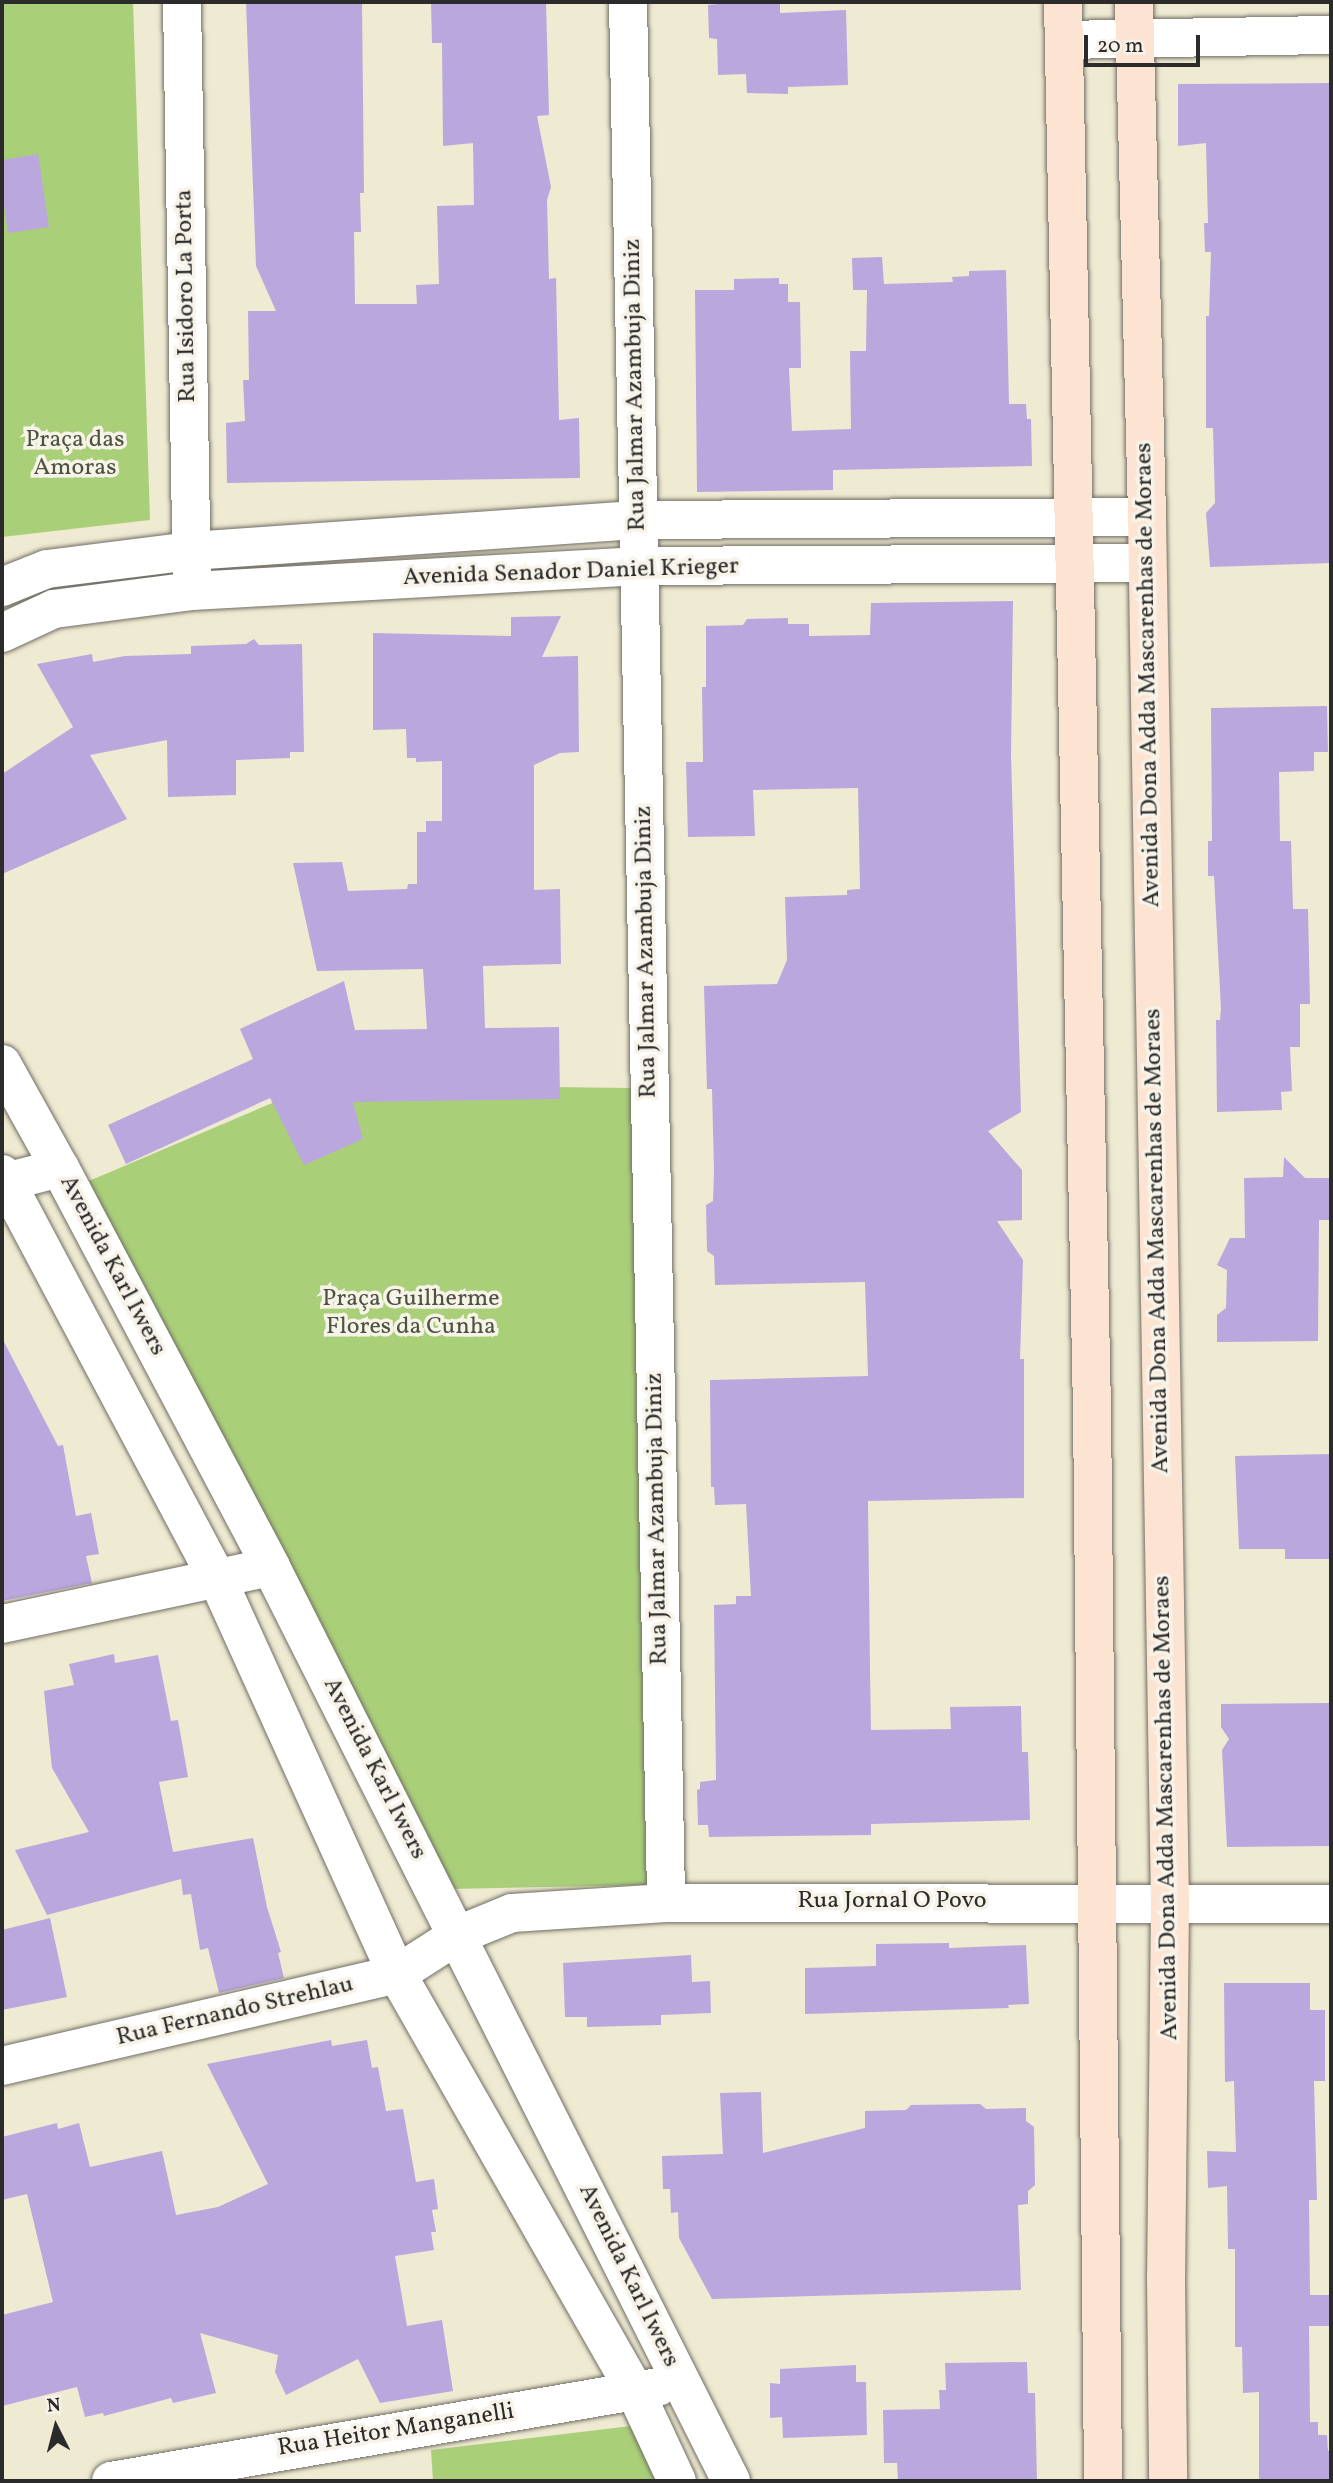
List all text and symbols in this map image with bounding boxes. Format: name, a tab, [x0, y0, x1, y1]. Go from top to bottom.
scale bar	[1088, 21, 1204, 65]
text: 20 m	[1097, 32, 1143, 61]
street label: Rua Isidoro La Porta	[171, 189, 203, 403]
street label: Rua Jalmar Azambuja Diniz	[619, 239, 653, 531]
park label: Praça das Amoras	[25, 427, 125, 483]
street label: Avenida Dona Adda Mascarenhas de Moraes	[1131, 442, 1167, 908]
street label: Avenida Senador Daniel Krieger	[403, 553, 739, 593]
street label: Rua Jalmar Azambuja Diniz	[630, 806, 664, 1098]
street label: Avenida Dona Adda Mascarenhas de Moraes	[1140, 1008, 1176, 1474]
street label: Avenida Karl Iwers	[52, 1171, 172, 1361]
park label: Praça Guilherme Flores da Cunha	[322, 1286, 500, 1342]
street label: Rua Jalmar Azambuja Diniz	[641, 1373, 675, 1665]
street label: Avenida Dona Adda Mascarenhas de Moraes	[1149, 1575, 1185, 2041]
street label: Avenida Karl Iwers	[316, 1673, 432, 1865]
street label: Rua Jornal O Povo	[797, 1888, 987, 1916]
street label: Rua Fernando Strehlau	[114, 1971, 356, 2053]
street label: Avenida Karl Iwers	[571, 2180, 685, 2372]
north arrow	[21, 2392, 91, 2462]
text: N	[46, 2392, 62, 2420]
street label: Rua Heitor Manganelli	[276, 2398, 516, 2464]

